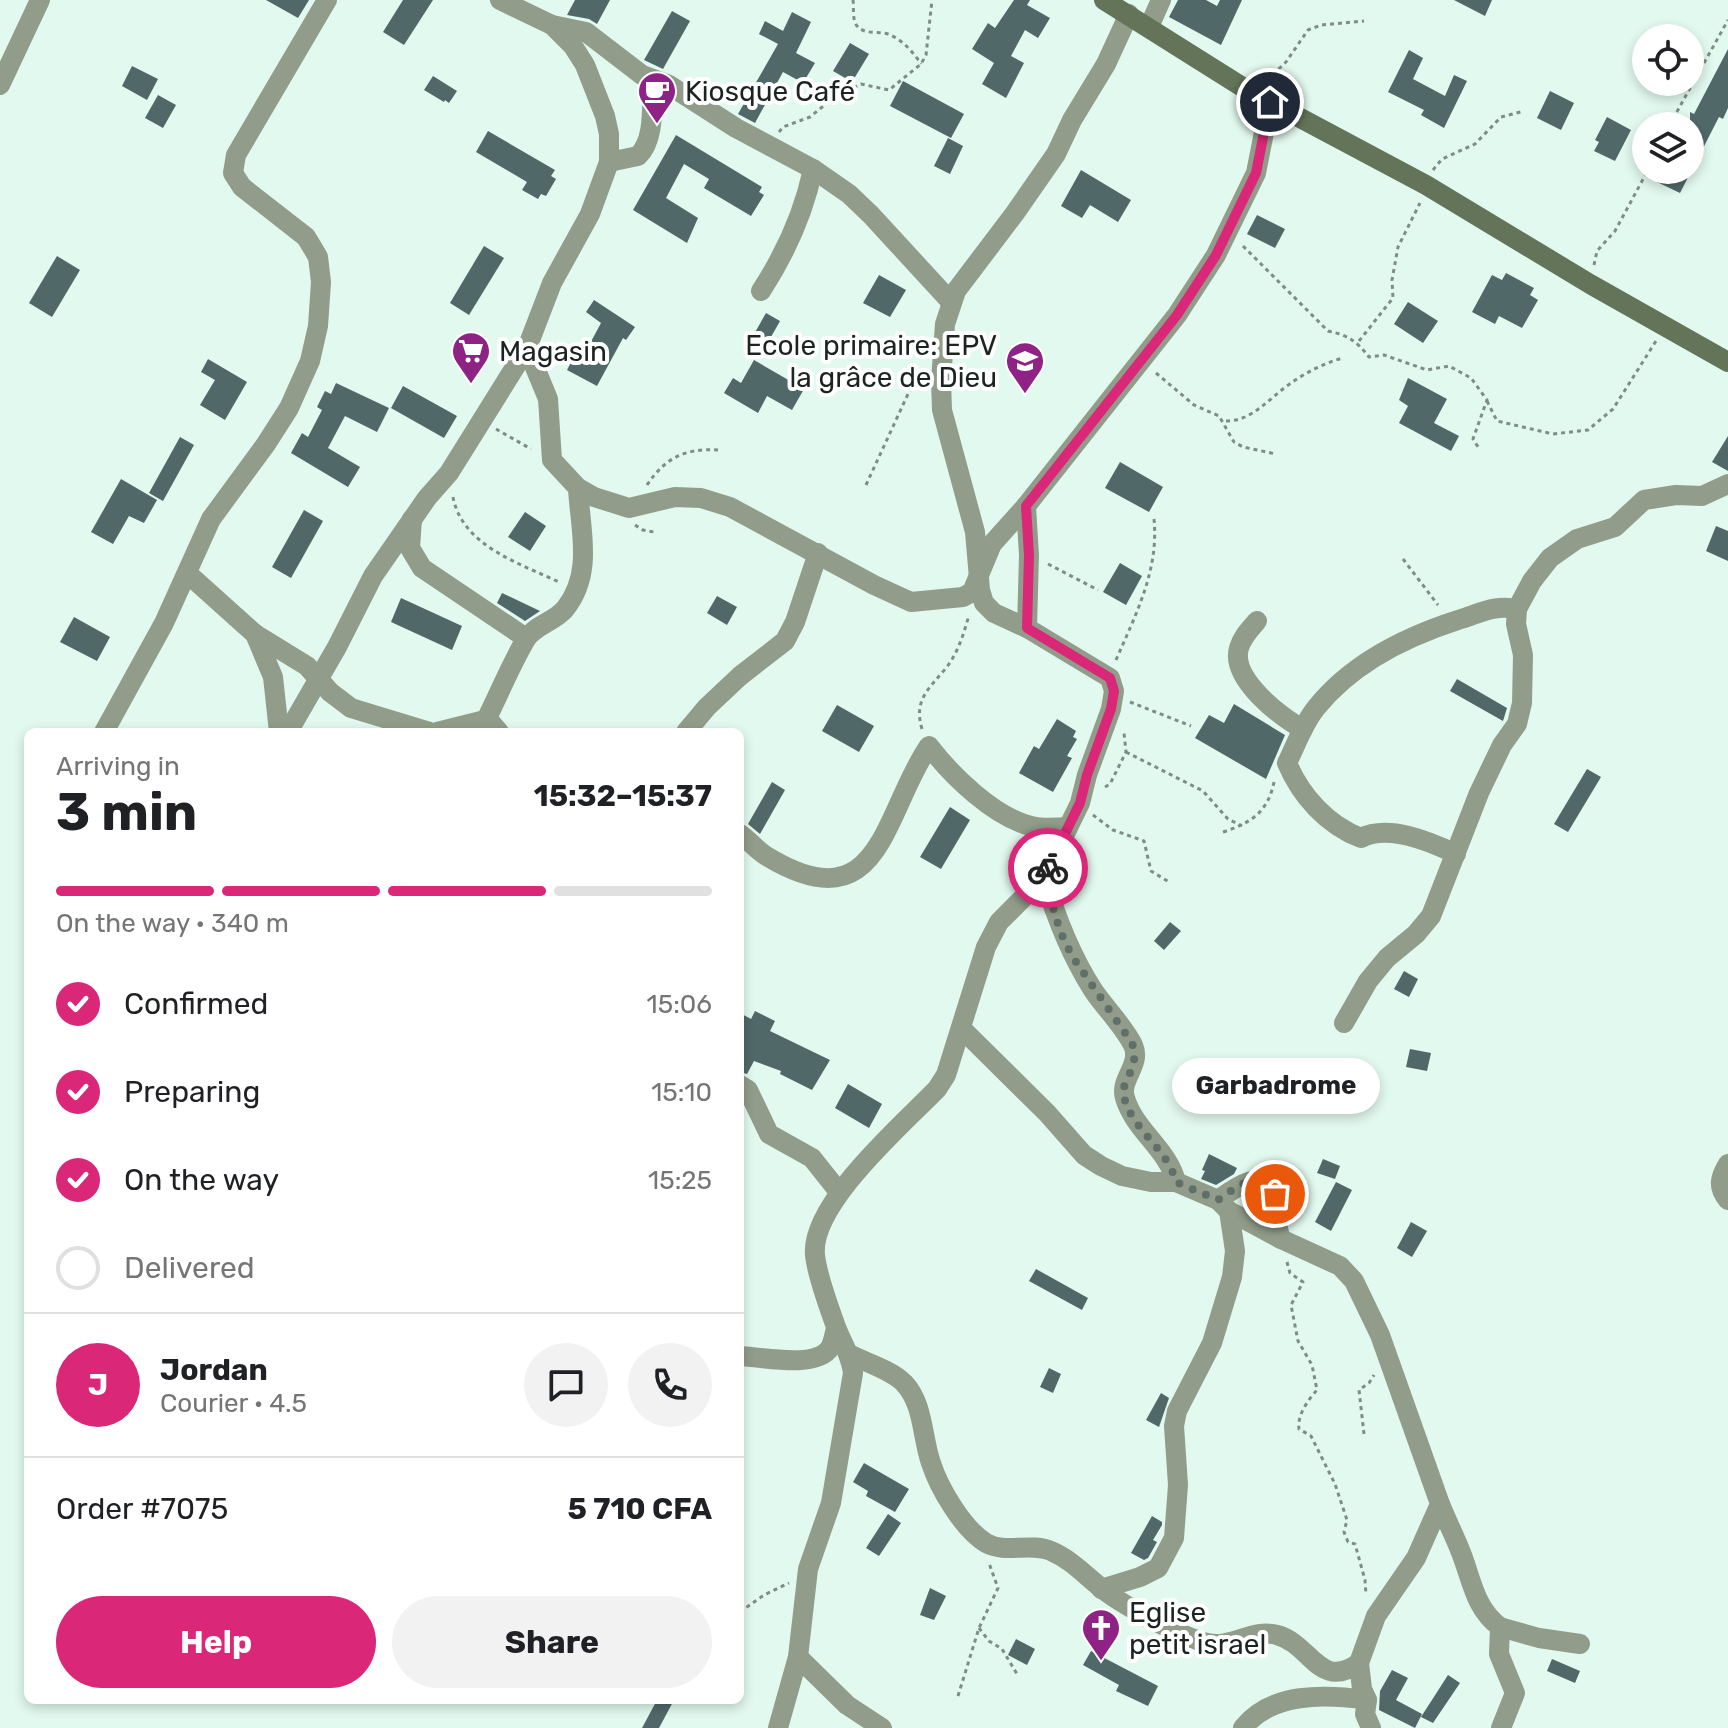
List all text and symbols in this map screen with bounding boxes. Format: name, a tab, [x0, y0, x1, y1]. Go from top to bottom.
map controls	[1632, 24, 1704, 184]
button: locate	[1632, 24, 1704, 96]
pin	[1236, 68, 1304, 136]
cafe icon: Kiosque Café	[636, 70, 678, 125]
place label: Kiosque Café	[685, 75, 855, 108]
icon: home	[1248, 80, 1292, 124]
button: layers	[1632, 112, 1704, 184]
place label: Ecole primaire: EPV la grâce de Dieu	[745, 329, 997, 394]
supermarket icon: Magasin	[450, 330, 492, 385]
place label: Magasin	[499, 335, 607, 368]
school or university icon: Ecole primaire: EPV la grâce de Dieu	[1004, 340, 1046, 395]
text: Arriving in	[56, 751, 180, 782]
text: 15:32–15:37	[534, 778, 712, 814]
text: 3 min	[56, 781, 197, 843]
courier	[1008, 828, 1088, 908]
icon: bike	[1026, 846, 1070, 890]
text: On the way · 340 m	[56, 908, 289, 939]
icon: check	[56, 982, 100, 1026]
text: Confirmed	[124, 986, 268, 1022]
text: 15:06	[647, 989, 712, 1020]
callout: Garbadrome	[1171, 1058, 1379, 1114]
icon: check	[56, 1070, 100, 1114]
text: Garbadrome	[1196, 1070, 1356, 1101]
text: Preparing	[124, 1074, 260, 1110]
text: 15:10	[651, 1077, 712, 1108]
icon: check	[56, 1158, 100, 1202]
pin	[1241, 1160, 1309, 1228]
text: On the way	[124, 1162, 279, 1198]
text: 15:25	[648, 1165, 712, 1196]
icon: bag	[1253, 1172, 1297, 1216]
text: Delivered	[124, 1250, 255, 1286]
button: chat	[524, 1343, 608, 1427]
button: phone	[628, 1343, 712, 1427]
text: Jordan	[160, 1352, 268, 1388]
text: J	[88, 1367, 108, 1403]
text: Courier · 4.5	[160, 1388, 307, 1419]
text: Order #7075	[56, 1491, 228, 1527]
text: 5 710 CFA	[567, 1491, 712, 1527]
button: Help	[56, 1596, 376, 1688]
button: Share	[392, 1596, 712, 1688]
place label: Eglise petit israel	[1129, 1596, 1266, 1661]
church icon: Eglise petit israel	[1080, 1607, 1122, 1662]

